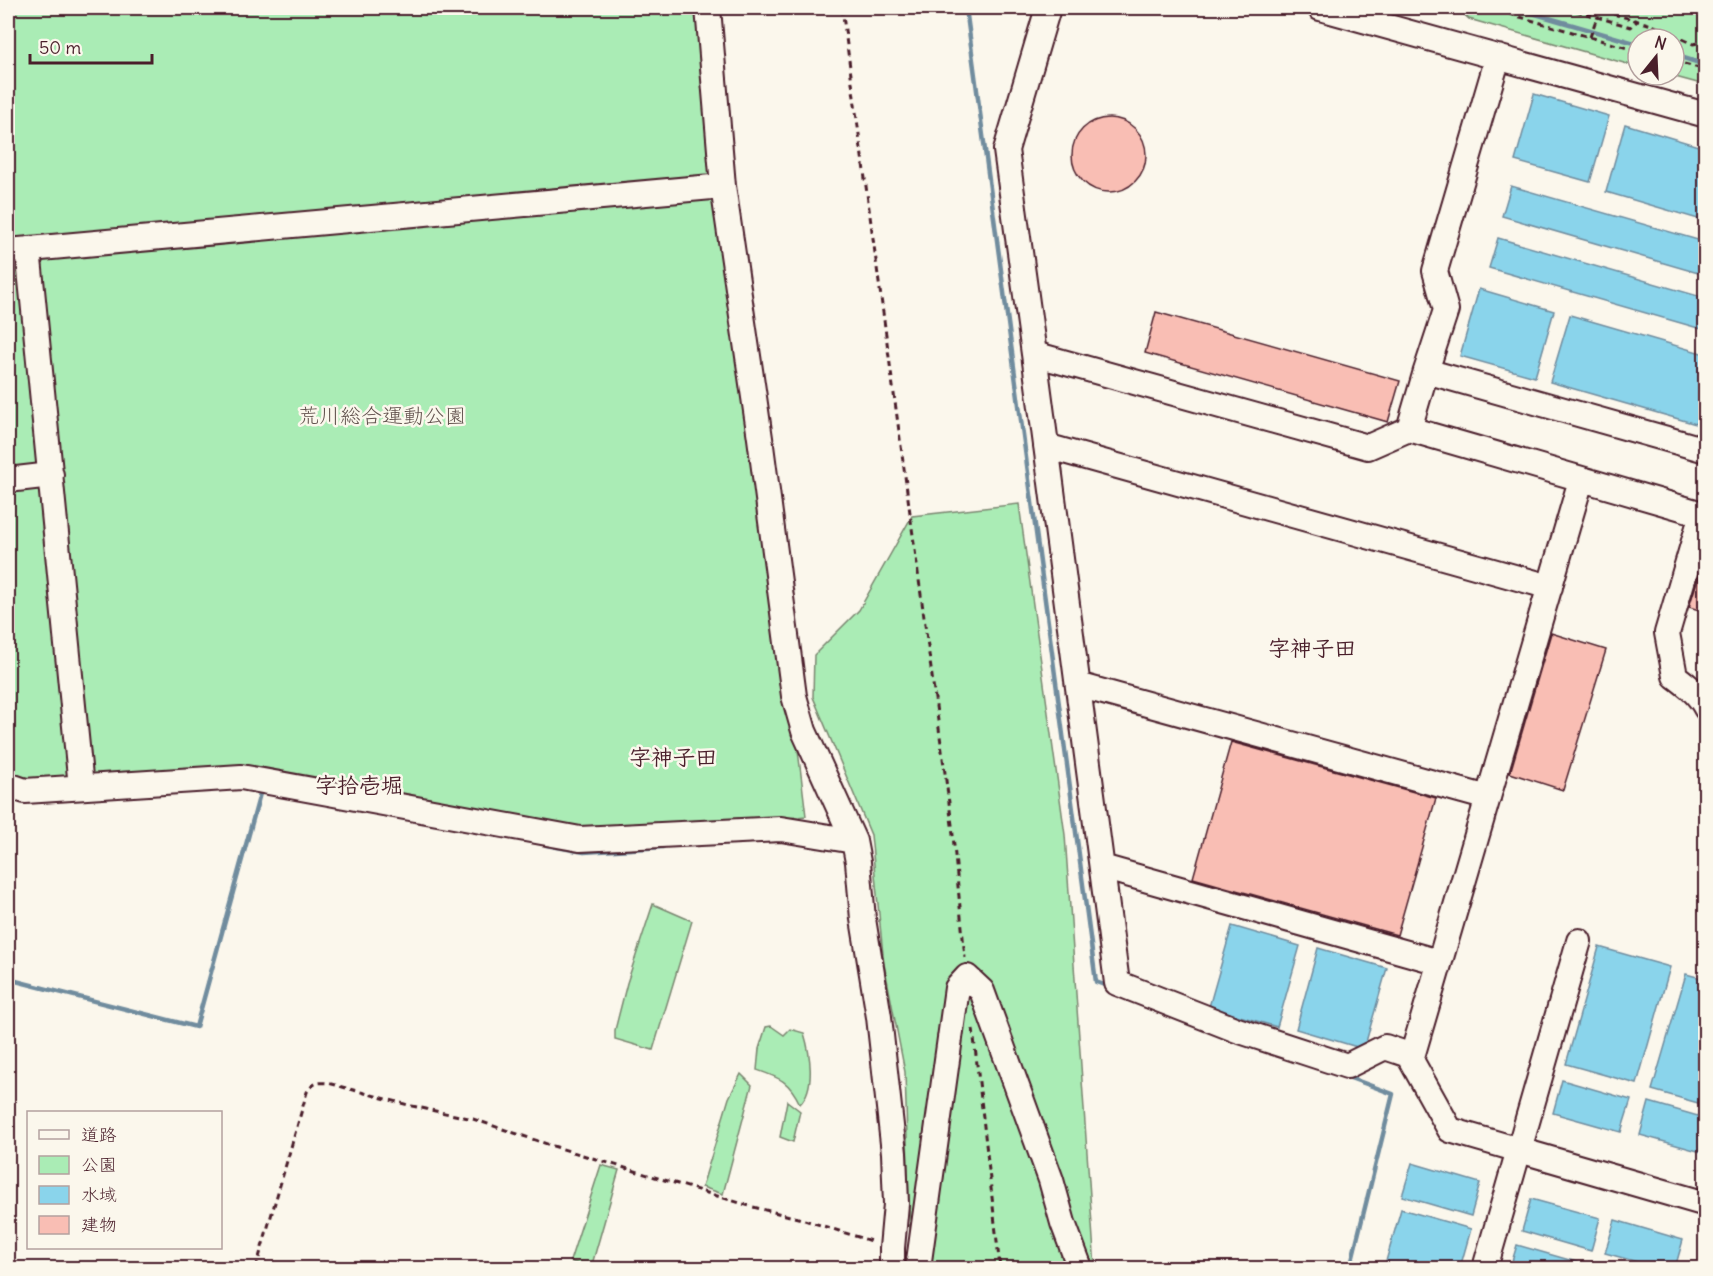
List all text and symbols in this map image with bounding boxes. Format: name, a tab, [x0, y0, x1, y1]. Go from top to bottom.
scale bar	[30, 27, 152, 65]
north arrow	[1626, 27, 1686, 87]
text: N	[1652, 32, 1669, 54]
text: 50 m	[39, 36, 81, 59]
park label: 荒川総合運動公園	[298, 402, 466, 429]
district label: 字神子田	[1268, 634, 1356, 662]
district label: 字神子田	[629, 743, 717, 771]
district label: 字拾壱堀	[315, 771, 403, 799]
legend	[27, 1111, 222, 1249]
text: 道路	[81, 1123, 117, 1146]
text: 公園	[81, 1153, 117, 1176]
text: 水域	[81, 1183, 117, 1206]
text: 建物	[81, 1213, 117, 1236]

